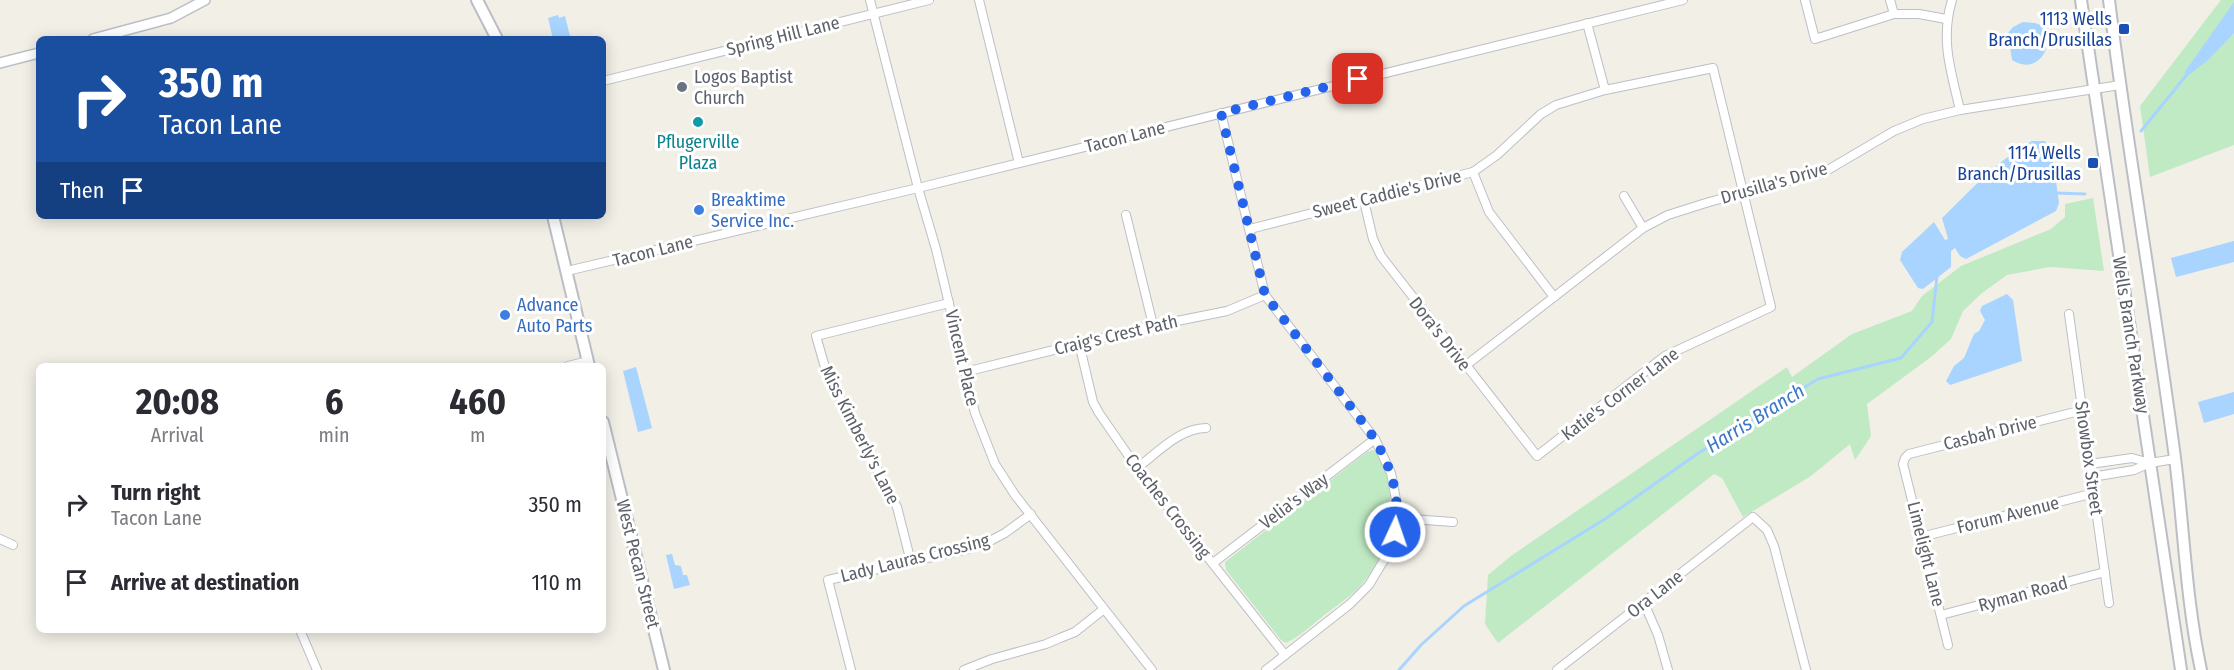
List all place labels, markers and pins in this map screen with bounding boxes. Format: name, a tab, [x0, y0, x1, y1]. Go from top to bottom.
place label: 1113 Wells Branch/Drusillas	[1988, 8, 2112, 51]
marker: 1113 Wells Branch/Drusillas	[2117, 22, 2131, 36]
pin	[1332, 53, 1383, 104]
place label: Logos Baptist Church	[694, 66, 793, 109]
marker: Logos Baptist Church	[675, 80, 689, 94]
marker: Pflugerville Plaza	[691, 115, 705, 129]
place label: Pflugerville Plaza	[657, 131, 740, 174]
place label: 1114 Wells Branch/Drusillas	[1957, 142, 2081, 185]
marker: 1114 Wells Branch/Drusillas	[2086, 156, 2100, 170]
place label: Breaktime Service Inc.	[711, 189, 794, 232]
marker: Breaktime Service Inc.	[692, 203, 706, 217]
place label: Advance Auto Parts	[517, 294, 593, 337]
marker: Advance Auto Parts	[498, 308, 512, 322]

